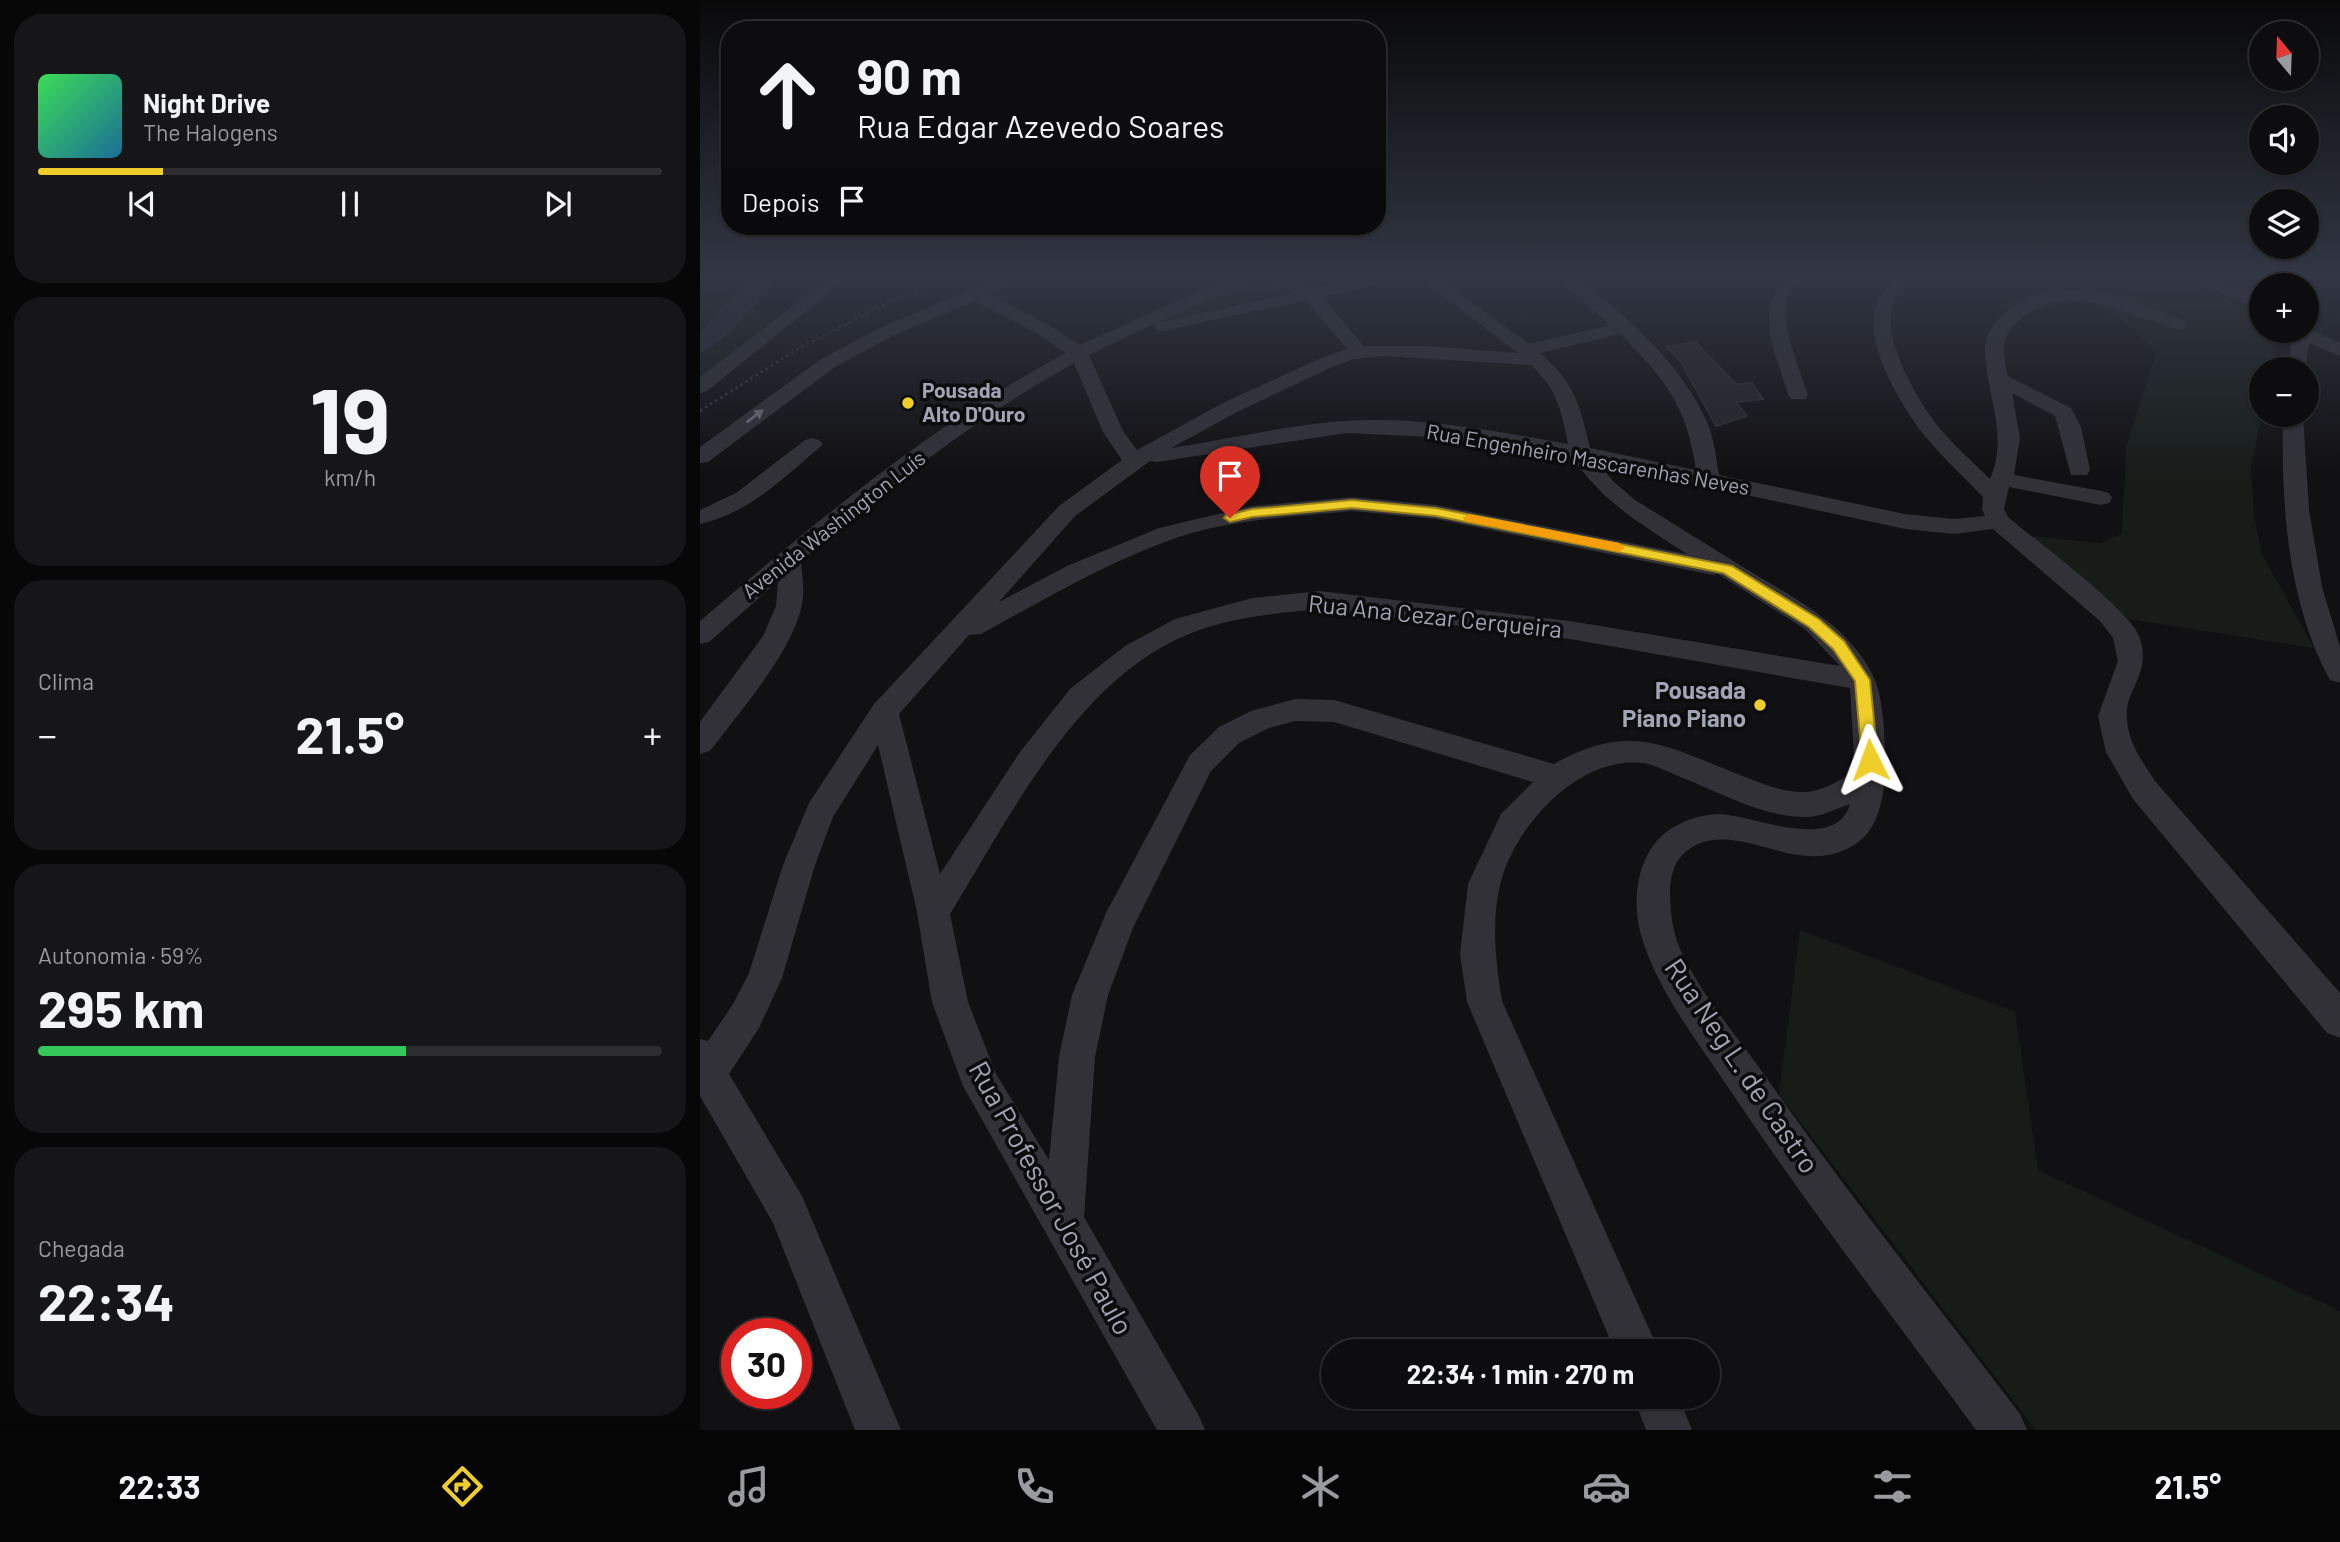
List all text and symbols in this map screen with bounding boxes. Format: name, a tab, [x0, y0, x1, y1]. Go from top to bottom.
north arrow	[2249, 21, 2319, 91]
map controls	[2249, 21, 2319, 427]
text: 90 m	[857, 46, 962, 105]
icon: ahead	[742, 49, 833, 140]
text: Night Drive	[143, 87, 270, 118]
button: sound	[2249, 105, 2319, 175]
text: Rua Edgar Azevedo Soares	[857, 106, 1224, 144]
text: The Halogens	[143, 118, 278, 146]
icon: arrive	[833, 182, 871, 220]
icon: previous	[123, 185, 161, 223]
icon: pause	[331, 185, 369, 223]
icon: next	[539, 185, 577, 223]
text: Depois	[742, 186, 819, 217]
button: layers	[2249, 189, 2319, 259]
button: +	[2249, 273, 2319, 343]
button: −	[2249, 357, 2319, 427]
text: 19	[310, 363, 390, 472]
place label: Pousada Alto D'Ouro	[922, 377, 1025, 426]
marker: Pousada Alto D'Ouro	[900, 395, 916, 411]
one-way arrow	[746, 409, 764, 423]
street label: Rua Engenheiro Mascarenhas Neves	[1425, 418, 1752, 499]
street label: Avenida Washington Luís	[737, 445, 930, 603]
pin	[1200, 446, 1260, 518]
icon: arrive	[1211, 457, 1249, 495]
text: km/h	[324, 463, 376, 491]
street label: Rua Ana Cezar Cerqueira	[1307, 588, 1563, 643]
text: Clima	[38, 667, 94, 695]
place label: Pousada Piano Piano	[1622, 675, 1746, 732]
marker: Pousada Piano Piano	[1752, 697, 1768, 713]
text: 21.5°	[296, 702, 404, 764]
text: −	[38, 711, 57, 757]
text: +	[643, 711, 662, 757]
position arrow	[1833, 723, 1907, 797]
text: Autonomia · 59%	[38, 941, 204, 969]
street label: Rua Neg L. de Castro	[1658, 952, 1827, 1179]
text: 295 km	[38, 976, 204, 1038]
street label: Rua Professor José Paulo	[962, 1055, 1141, 1340]
text: Chegada	[38, 1234, 125, 1262]
text: 22:34	[38, 1269, 175, 1331]
speed limit sign: 30	[721, 1318, 812, 1409]
text: 22:34 · 1 min · 270 m	[1407, 1358, 1634, 1389]
icon: directions	[438, 1462, 487, 1511]
icon: music	[724, 1462, 773, 1511]
icon: phone	[1010, 1462, 1059, 1511]
icon: climate	[1296, 1462, 1345, 1511]
icon: car	[1582, 1462, 1631, 1511]
icon: filters	[1868, 1462, 1917, 1511]
text: 22:33	[119, 1467, 201, 1505]
text: 21.5°	[2154, 1467, 2221, 1505]

